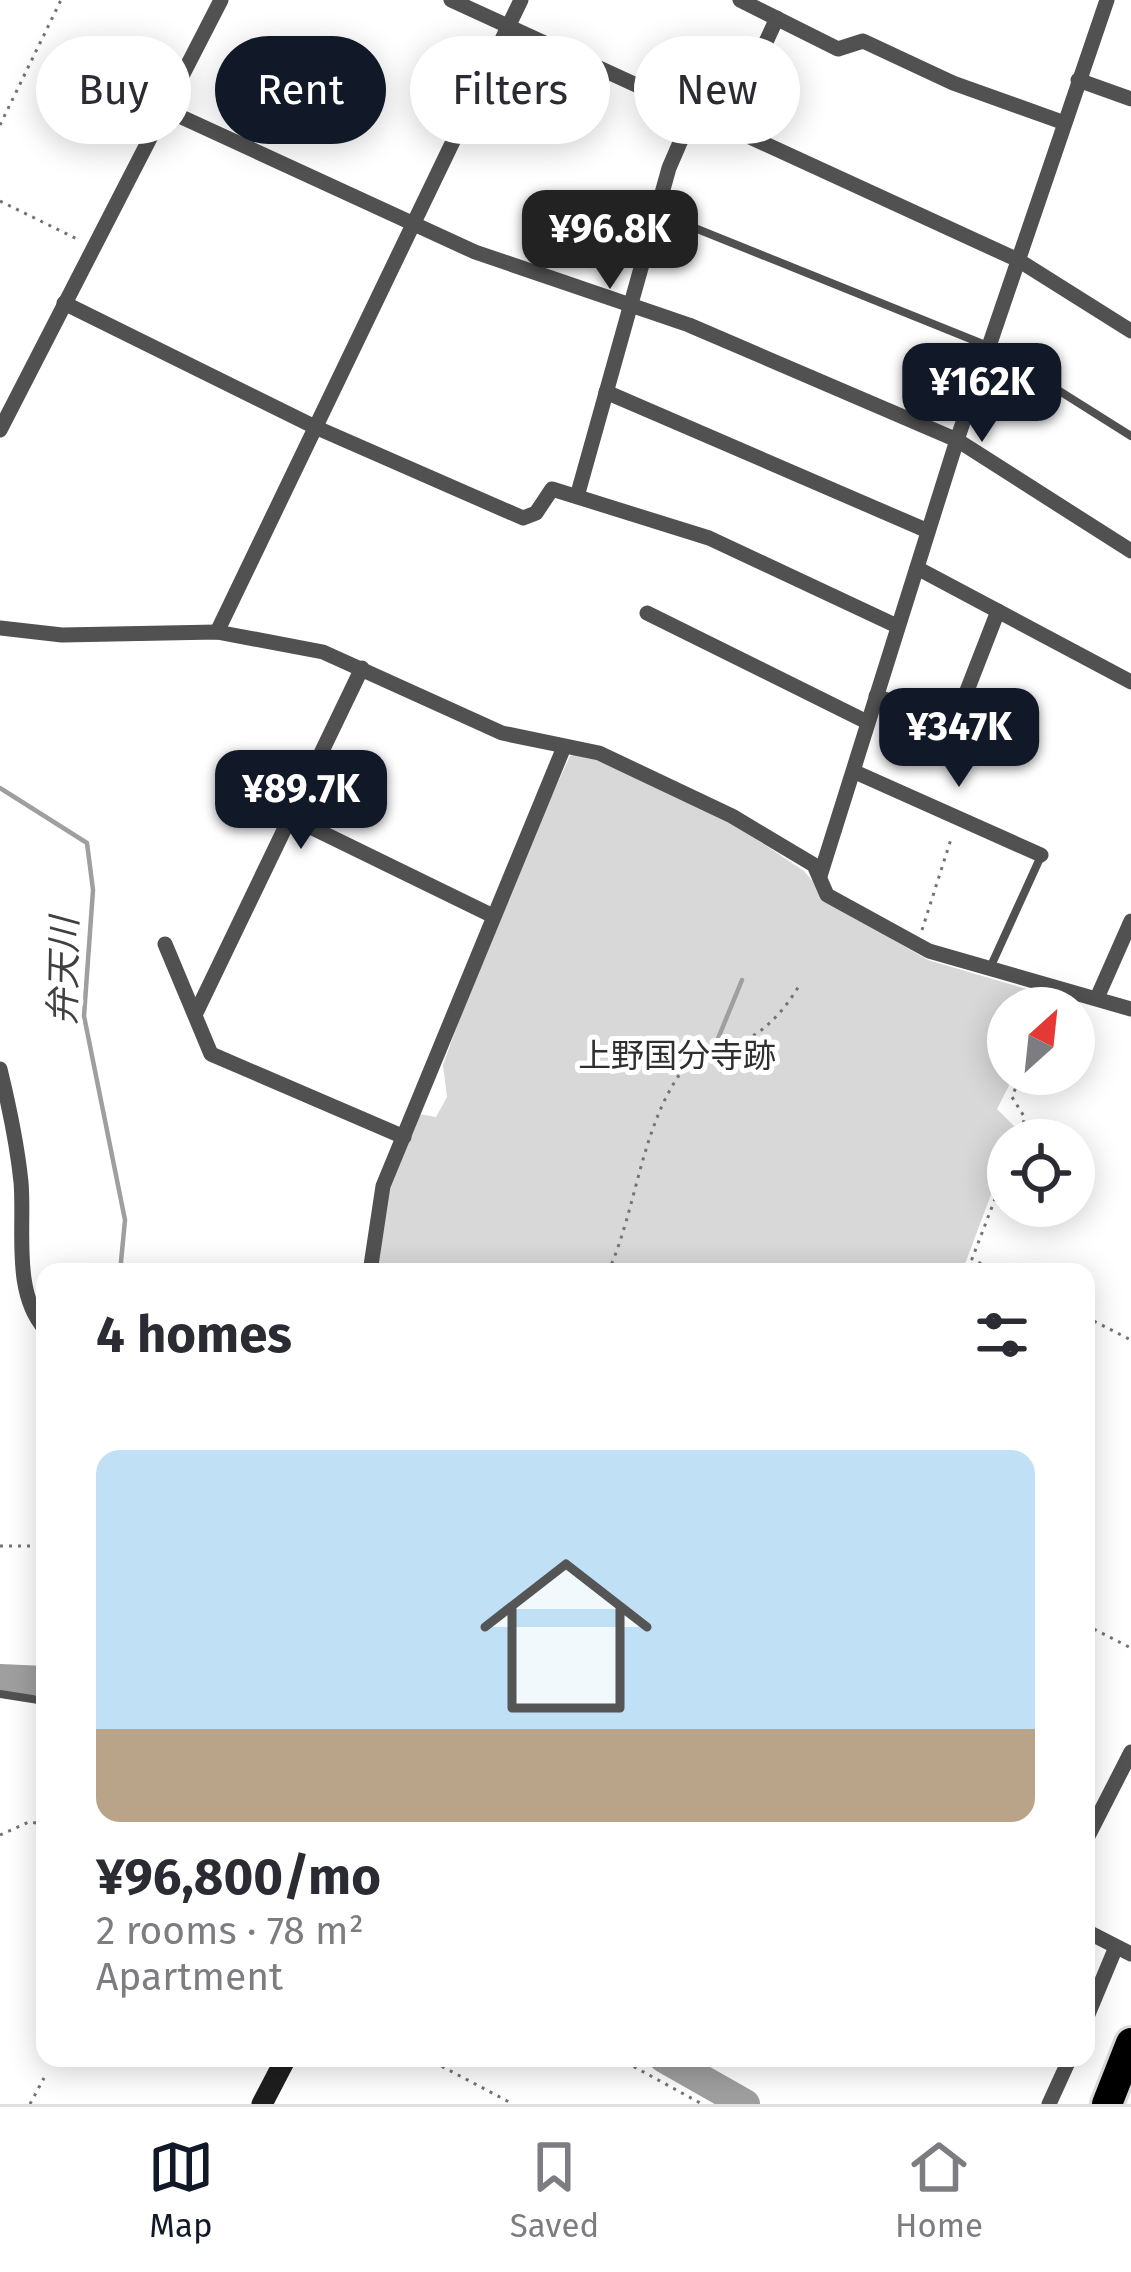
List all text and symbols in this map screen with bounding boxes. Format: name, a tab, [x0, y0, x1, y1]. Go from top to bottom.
chip: Buy	[36, 36, 191, 144]
chip: Rent	[215, 36, 386, 144]
chip: Filters	[410, 36, 610, 144]
chip: New	[634, 36, 800, 144]
pin: ¥96.8K	[512, 190, 708, 292]
text: ¥96.8K	[549, 206, 671, 252]
pin: ¥162K	[898, 343, 1066, 445]
text: ¥162K	[929, 359, 1035, 405]
pin: ¥347K	[875, 688, 1043, 790]
text: ¥347K	[906, 704, 1012, 750]
pin: ¥89.7K	[203, 750, 399, 852]
text: ¥89.7K	[242, 766, 360, 812]
water label: 弁天川	[41, 913, 87, 1025]
north arrow	[987, 987, 1095, 1095]
map controls	[987, 987, 1095, 1227]
park label: 上野国分寺跡	[578, 1036, 776, 1076]
button: locate	[987, 1119, 1095, 1227]
icon: filters	[969, 1302, 1035, 1368]
text: 4 homes	[96, 1304, 292, 1366]
icon: home	[458, 1528, 674, 1744]
text: ¥96,800/mo	[96, 1846, 381, 1908]
text: 2 rooms · 78 m²	[96, 1908, 364, 1954]
text: Apartment	[96, 1954, 283, 2000]
tab: Map	[148, 2134, 214, 2246]
tab: Saved	[510, 2134, 599, 2246]
tab: Home	[895, 2134, 983, 2246]

